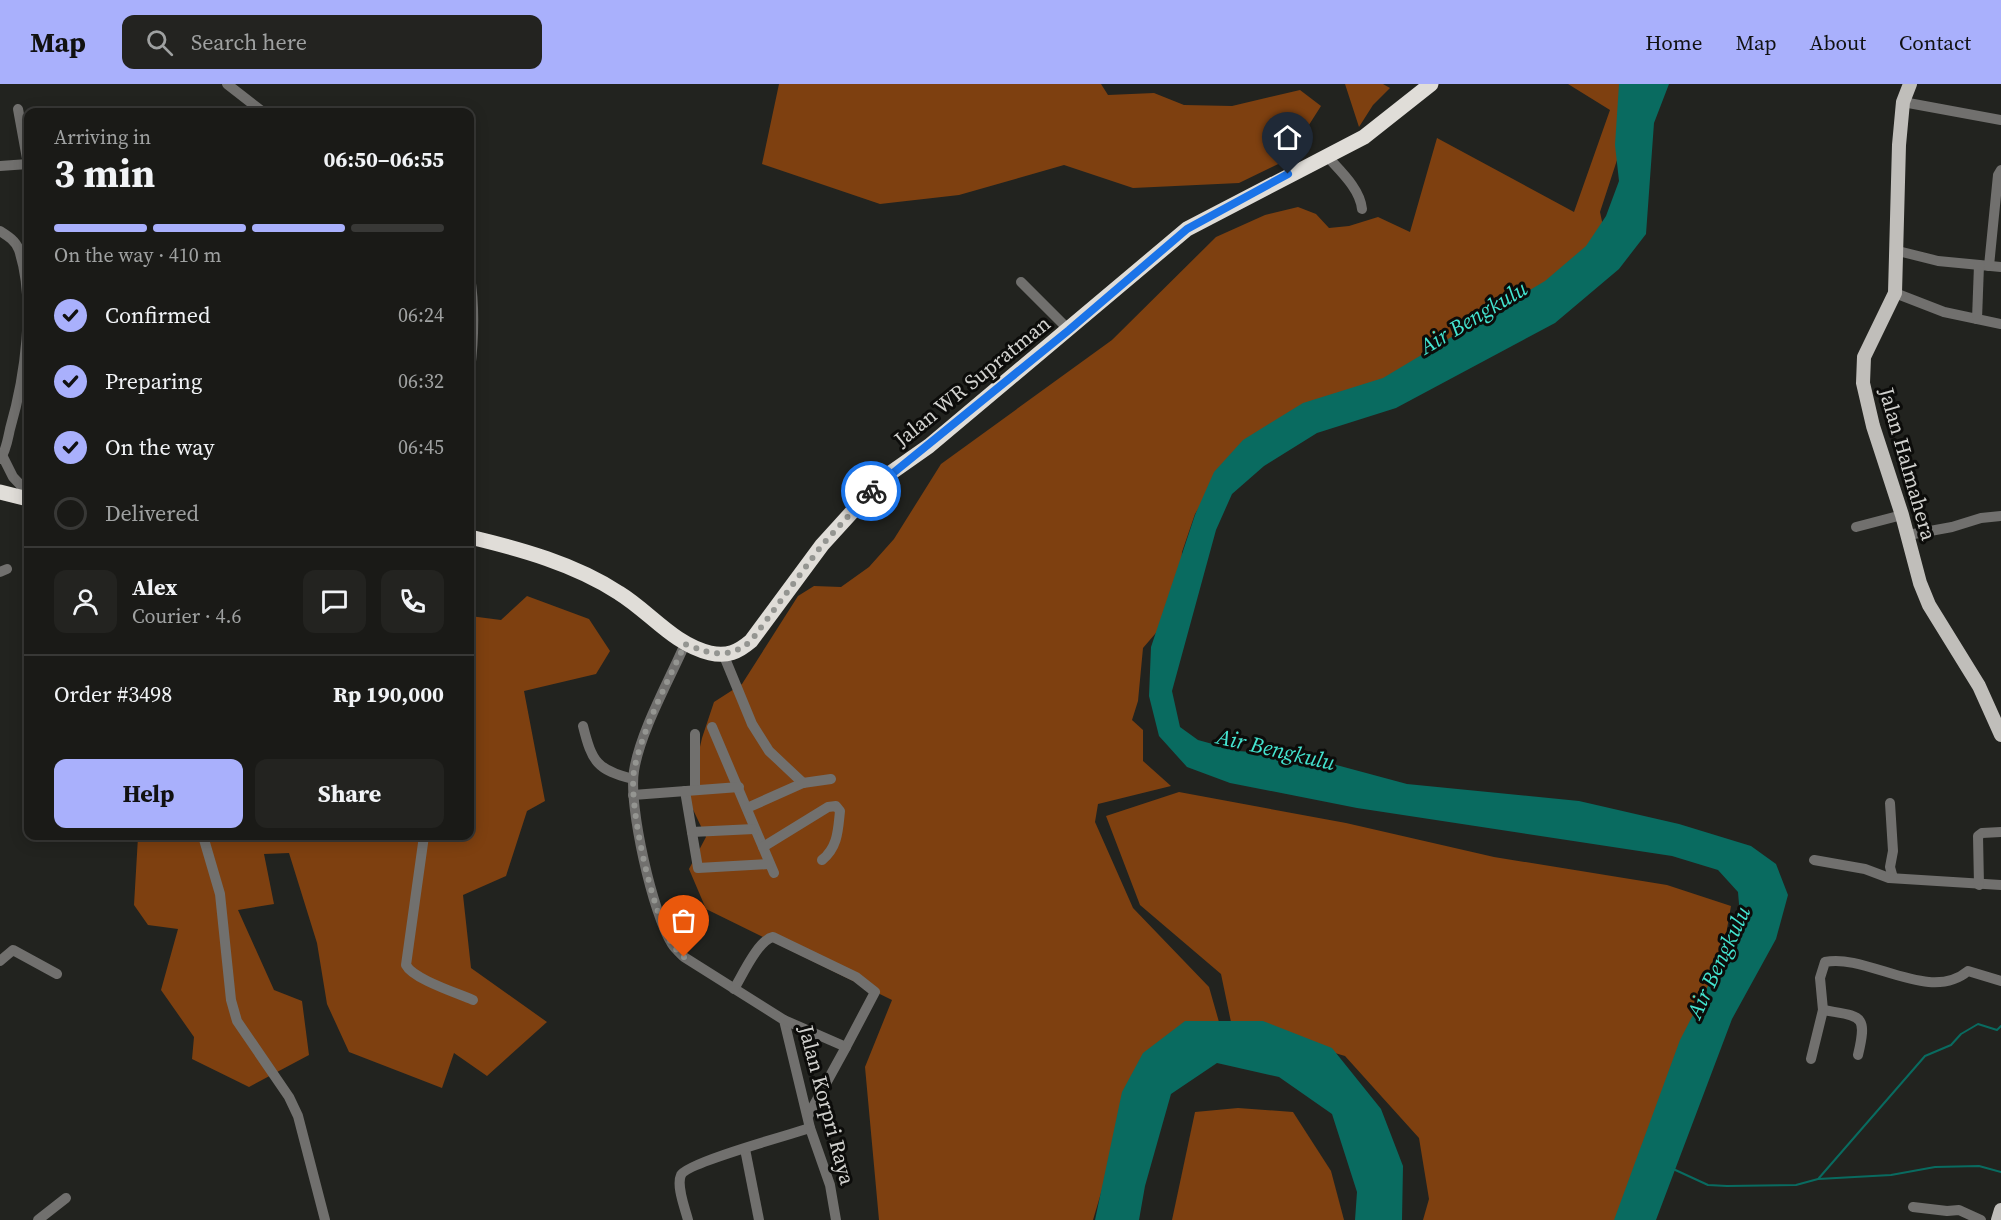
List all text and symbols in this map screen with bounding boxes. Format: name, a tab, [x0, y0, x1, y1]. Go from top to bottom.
search box	[122, 15, 542, 69]
text: Map	[30, 23, 86, 61]
icon: search	[143, 26, 176, 59]
text: Search here	[191, 27, 307, 57]
text: Home	[1645, 28, 1703, 57]
text: Map	[1736, 28, 1777, 57]
text: About	[1810, 28, 1866, 57]
text: Contact	[1899, 28, 1971, 57]
pin	[1262, 112, 1313, 174]
icon: home	[1271, 121, 1304, 154]
text: Arriving in	[54, 123, 151, 151]
text: 06:50–06:55	[324, 144, 444, 174]
text: 3 min	[54, 147, 155, 200]
text: On the way · 410 m	[54, 241, 221, 269]
water label: Air Bengkulu	[1412, 273, 1533, 362]
icon: check	[54, 299, 87, 332]
text: Confirmed	[105, 300, 210, 330]
text: 06:24	[398, 301, 444, 329]
street label: Jalan WR Supratman	[887, 309, 1057, 454]
icon: check	[54, 365, 87, 398]
text: Preparing	[105, 366, 202, 396]
text: 06:32	[398, 367, 444, 395]
street label: Jalan Halmahera	[1872, 383, 1944, 544]
icon: check	[54, 431, 87, 464]
text: On the way	[105, 432, 214, 462]
text: 06:45	[398, 433, 444, 461]
courier	[841, 461, 901, 521]
icon: bike	[855, 475, 888, 508]
text: Delivered	[105, 498, 199, 528]
button: person	[54, 570, 117, 633]
button: chat	[303, 570, 366, 633]
button: phone	[381, 570, 444, 633]
text: Alex	[132, 572, 177, 602]
text: Courier · 4.6	[132, 602, 241, 630]
text: Order #3498	[54, 679, 172, 709]
text: Rp 190,000	[333, 679, 444, 709]
water label: Air Bengkulu	[1212, 720, 1339, 777]
button: Help	[54, 759, 243, 828]
button: Share	[255, 759, 444, 828]
pin	[658, 895, 709, 957]
water label: Air Bengkulu	[1678, 901, 1757, 1025]
icon: bag	[667, 904, 700, 937]
street label: Jalan Korpri Raya	[792, 1021, 862, 1188]

